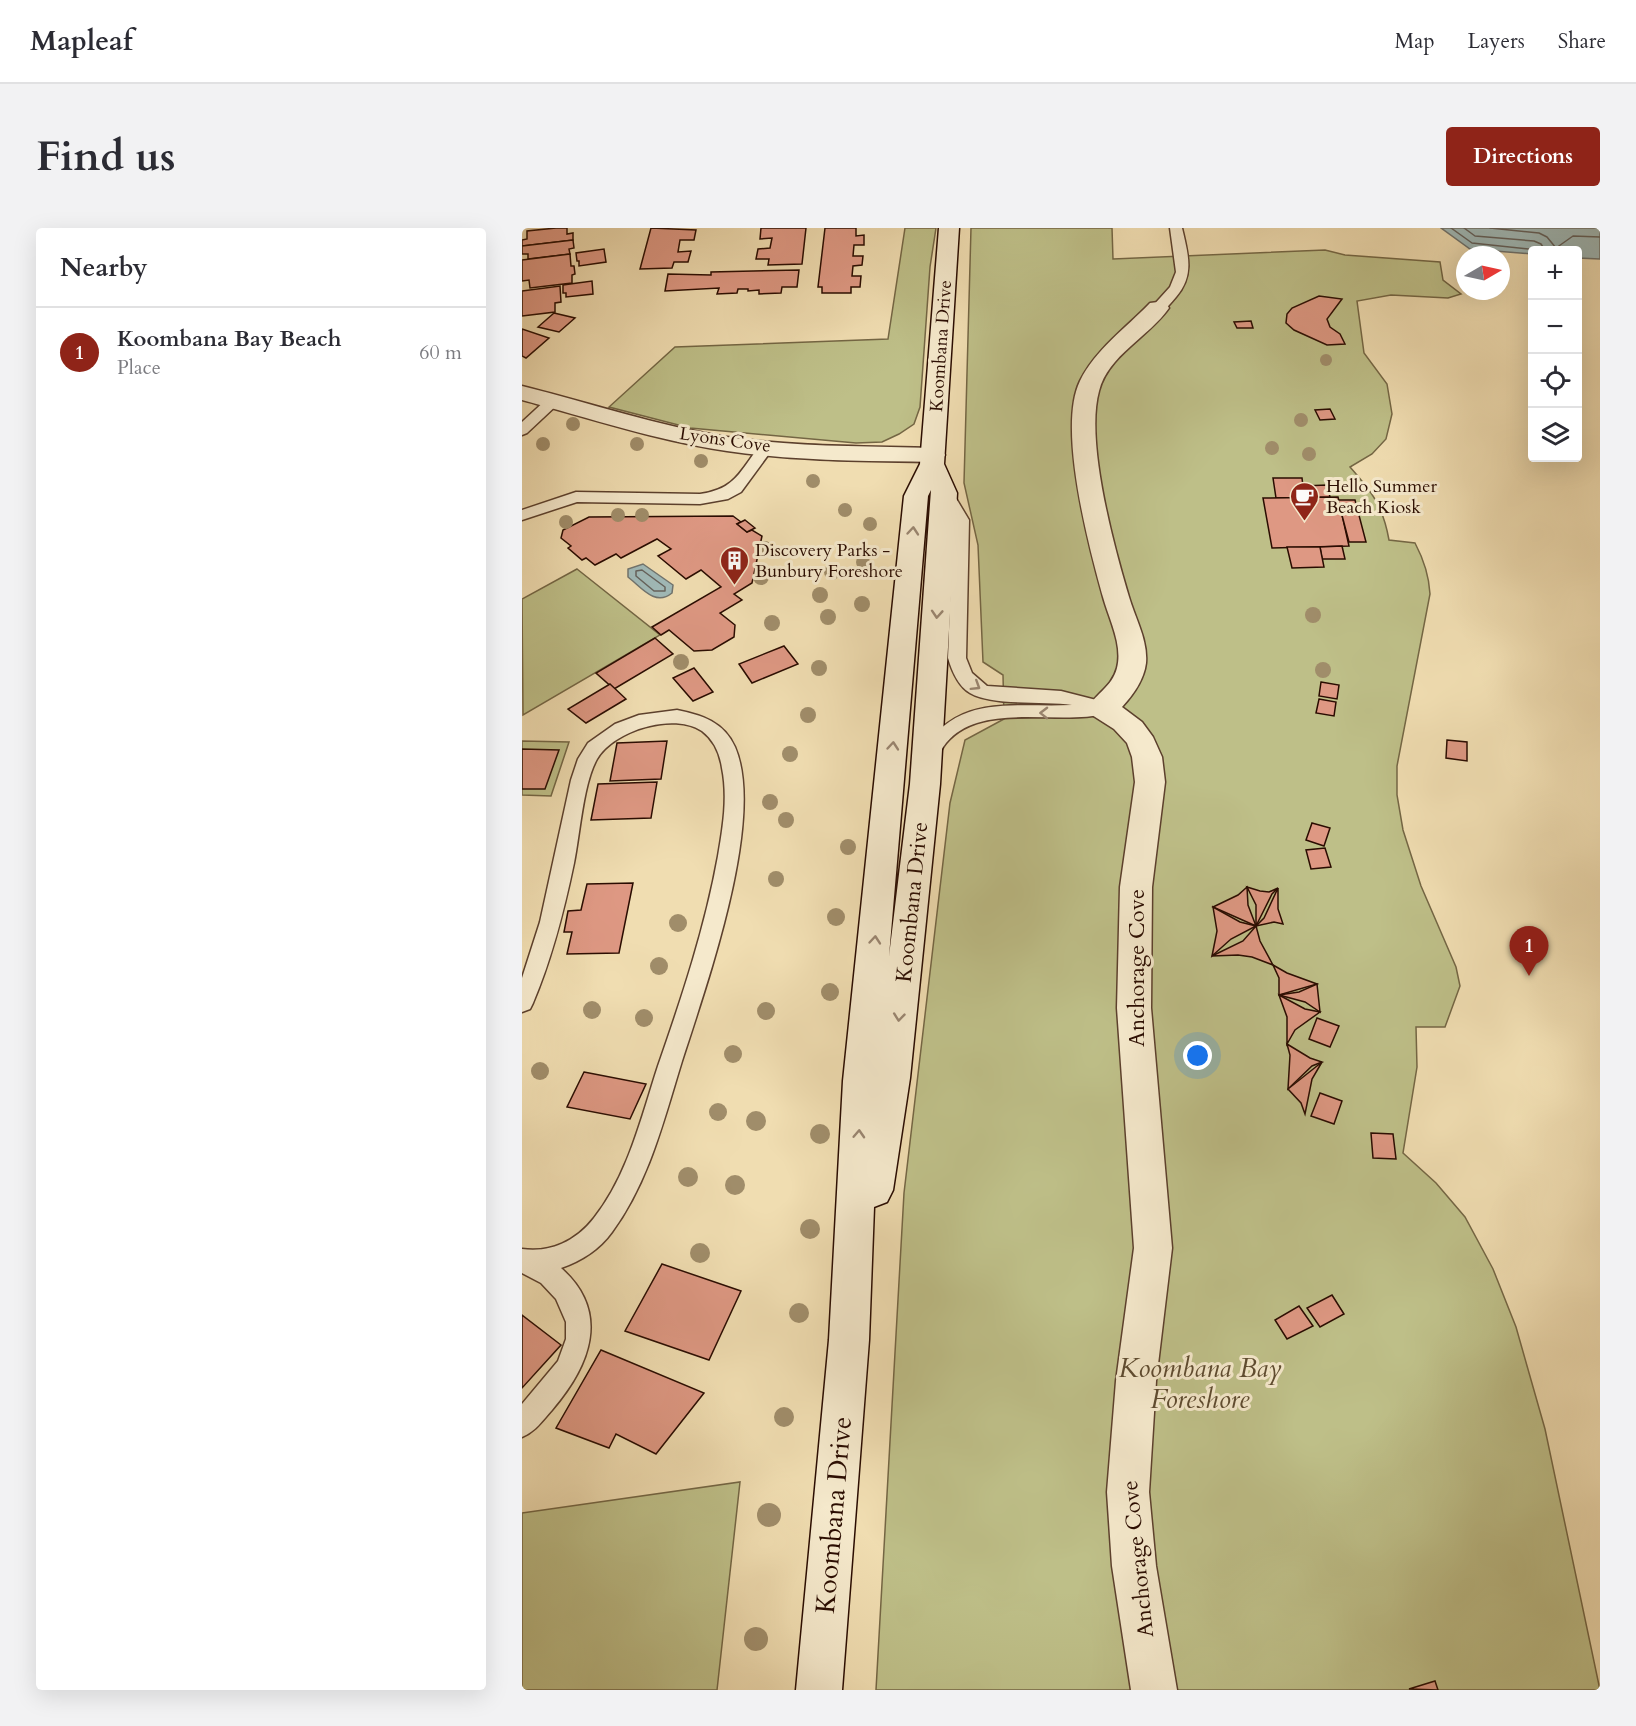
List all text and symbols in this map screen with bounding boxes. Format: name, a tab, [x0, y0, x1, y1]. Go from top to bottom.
text: Mapleaf	[30, 22, 133, 60]
text: Map	[1395, 27, 1435, 56]
text: Layers	[1468, 27, 1525, 56]
text: Share	[1558, 27, 1606, 56]
button: Directions	[1446, 127, 1600, 186]
text: Find us	[36, 128, 176, 185]
north arrow	[1456, 246, 1510, 300]
map controls	[1528, 246, 1582, 462]
button: +	[1528, 246, 1582, 300]
text: Nearby	[60, 250, 148, 285]
street label: Koombana Drive	[924, 279, 958, 413]
button: −	[1528, 300, 1582, 354]
text: Koombana Bay Beach	[117, 324, 341, 354]
text: 1	[74, 339, 85, 366]
text: 60 m	[419, 339, 462, 366]
text: Place	[117, 354, 161, 381]
button: locate	[1528, 354, 1582, 408]
button: layers	[1528, 408, 1582, 462]
street label: Lyons Cove	[678, 421, 772, 459]
place label: Hello Summer Beach Kiosk	[1326, 474, 1437, 520]
cafe icon: Hello Summer Beach Kiosk	[1289, 480, 1321, 522]
one-way arrow	[906, 526, 919, 536]
place label: Discovery Parks - Bunbury Foreshore	[755, 538, 903, 584]
building icon: Discovery Parks - Bunbury Foreshore	[718, 544, 750, 586]
one-way arrow	[931, 610, 944, 619]
one-way arrow	[970, 679, 980, 691]
one-way arrow	[1039, 707, 1048, 719]
one-way arrow	[886, 742, 899, 751]
street label: Koombana Drive	[889, 820, 935, 984]
street label: Anchorage Cove	[1122, 889, 1152, 1047]
pin: 1	[1510, 926, 1548, 976]
one-way arrow	[868, 936, 881, 945]
one-way arrow	[893, 1013, 906, 1022]
your location	[1183, 1041, 1212, 1070]
one-way arrow	[852, 1130, 865, 1139]
park label: Koombana Bay Foreshore	[1119, 1350, 1281, 1418]
street label: Koombana Drive	[807, 1415, 861, 1615]
street label: Anchorage Cove	[1115, 1479, 1161, 1639]

